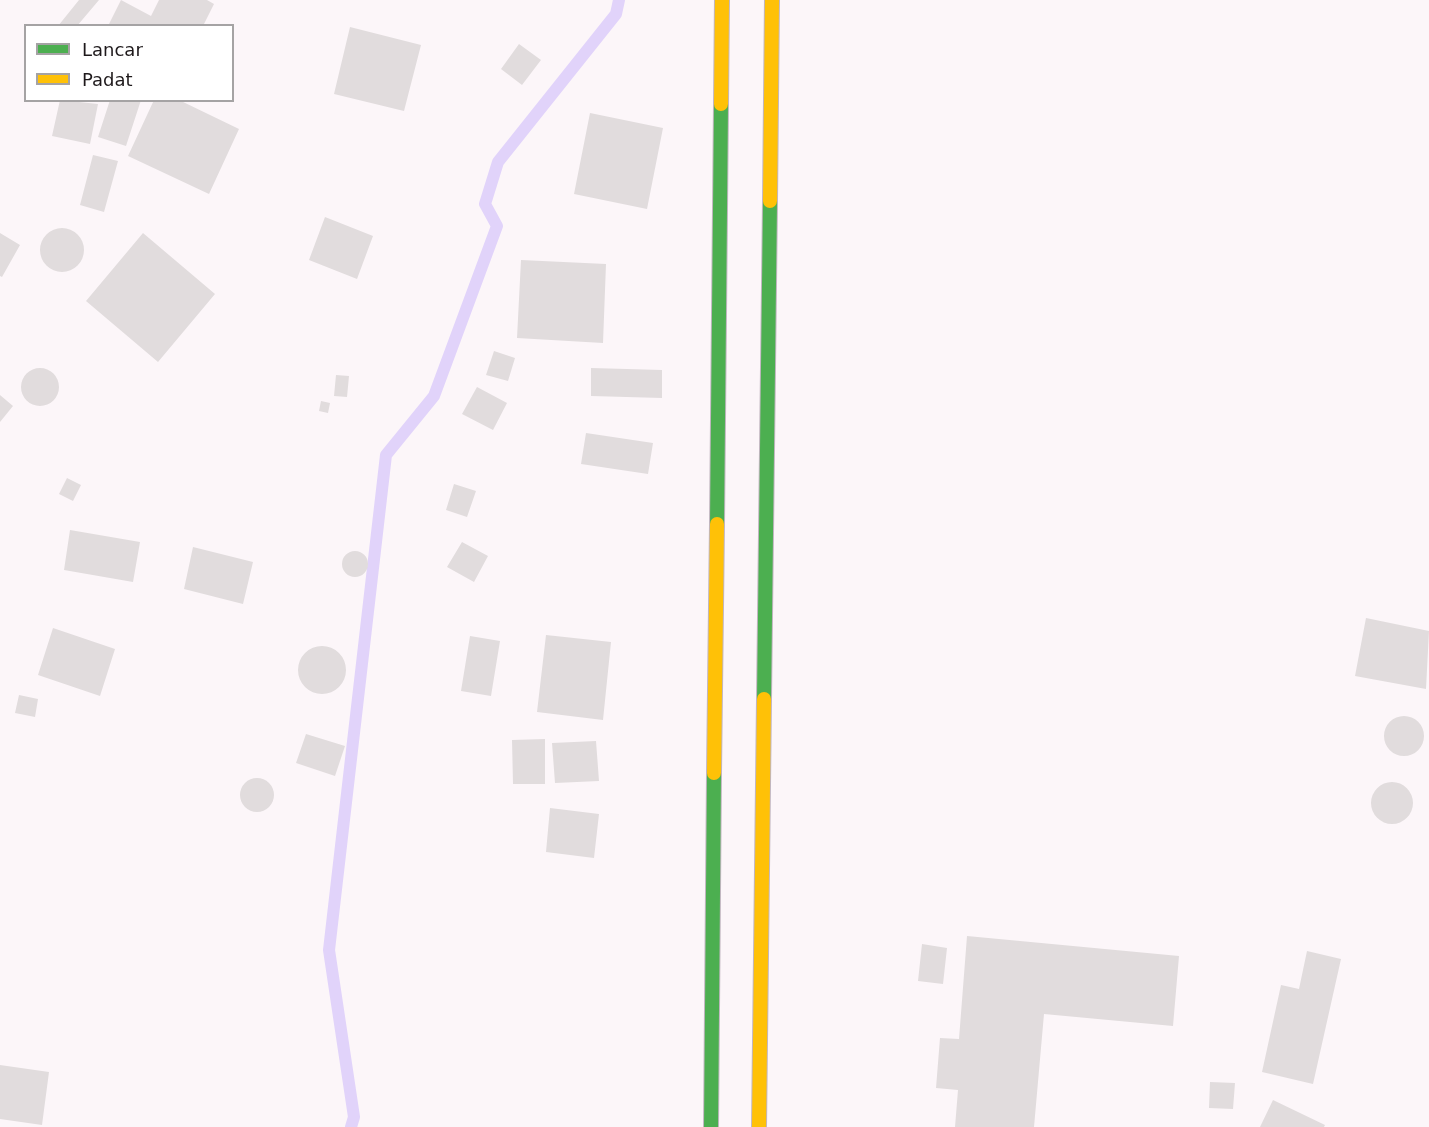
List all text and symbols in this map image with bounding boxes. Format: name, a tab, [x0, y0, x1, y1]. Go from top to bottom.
legend	[24, 24, 234, 102]
text: Lancar	[82, 39, 143, 60]
text: Padat	[82, 69, 133, 90]

